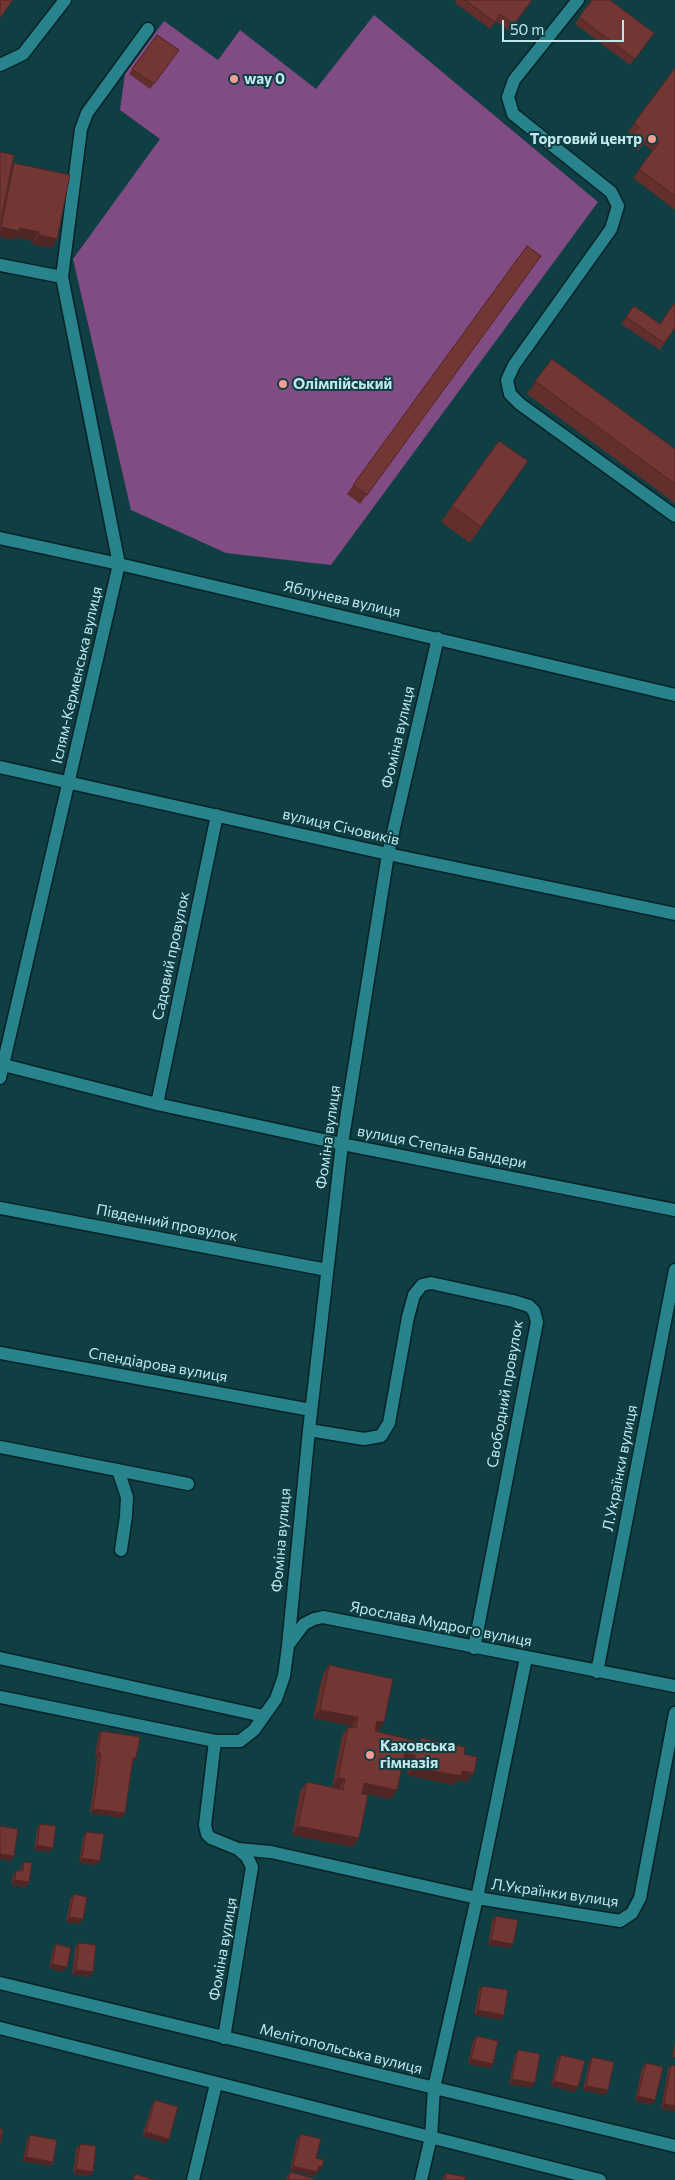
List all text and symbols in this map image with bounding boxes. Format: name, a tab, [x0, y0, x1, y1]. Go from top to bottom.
scale bar	[505, 10, 628, 42]
text: 50 m	[510, 20, 544, 38]
place label: way 0	[244, 70, 285, 88]
marker: way 0	[228, 73, 240, 85]
place label: Торговий центр	[530, 130, 642, 148]
marker: Торговий центр	[646, 133, 658, 145]
place label: Олімпійський	[293, 375, 392, 393]
marker: Олімпійський	[277, 378, 289, 390]
street label: Яблунева вулиця	[282, 577, 402, 621]
street label: Іслям-Керменська вулиця	[48, 585, 106, 765]
street label: Фоміна вулиця	[377, 684, 419, 790]
street label: вулиця Січовиків	[281, 805, 401, 849]
street label: Садовий провулок	[149, 890, 193, 1022]
street label: Фоміна вулиця	[312, 1084, 344, 1190]
street label: вулиця Степана Бандери	[356, 1122, 528, 1172]
street label: Південний провулок	[95, 1200, 239, 1246]
street label: Свободний провулок	[483, 1319, 527, 1469]
street label: Спендіарова вулиця	[87, 1344, 229, 1386]
street label: Л.Українки вулиця	[599, 1403, 641, 1533]
street label: Фоміна вулиця	[267, 1487, 295, 1593]
street label: Ярослава Мудрого вулиця	[348, 1597, 534, 1651]
place label: Каховська гімназія	[380, 1737, 455, 1772]
marker: Каховська гімназія	[364, 1749, 376, 1761]
street label: Л.Українки вулиця	[490, 1875, 620, 1911]
street label: Фоміна вулиця	[205, 1896, 241, 2002]
street label: Мелітопольська вулиця	[258, 2020, 424, 2078]

